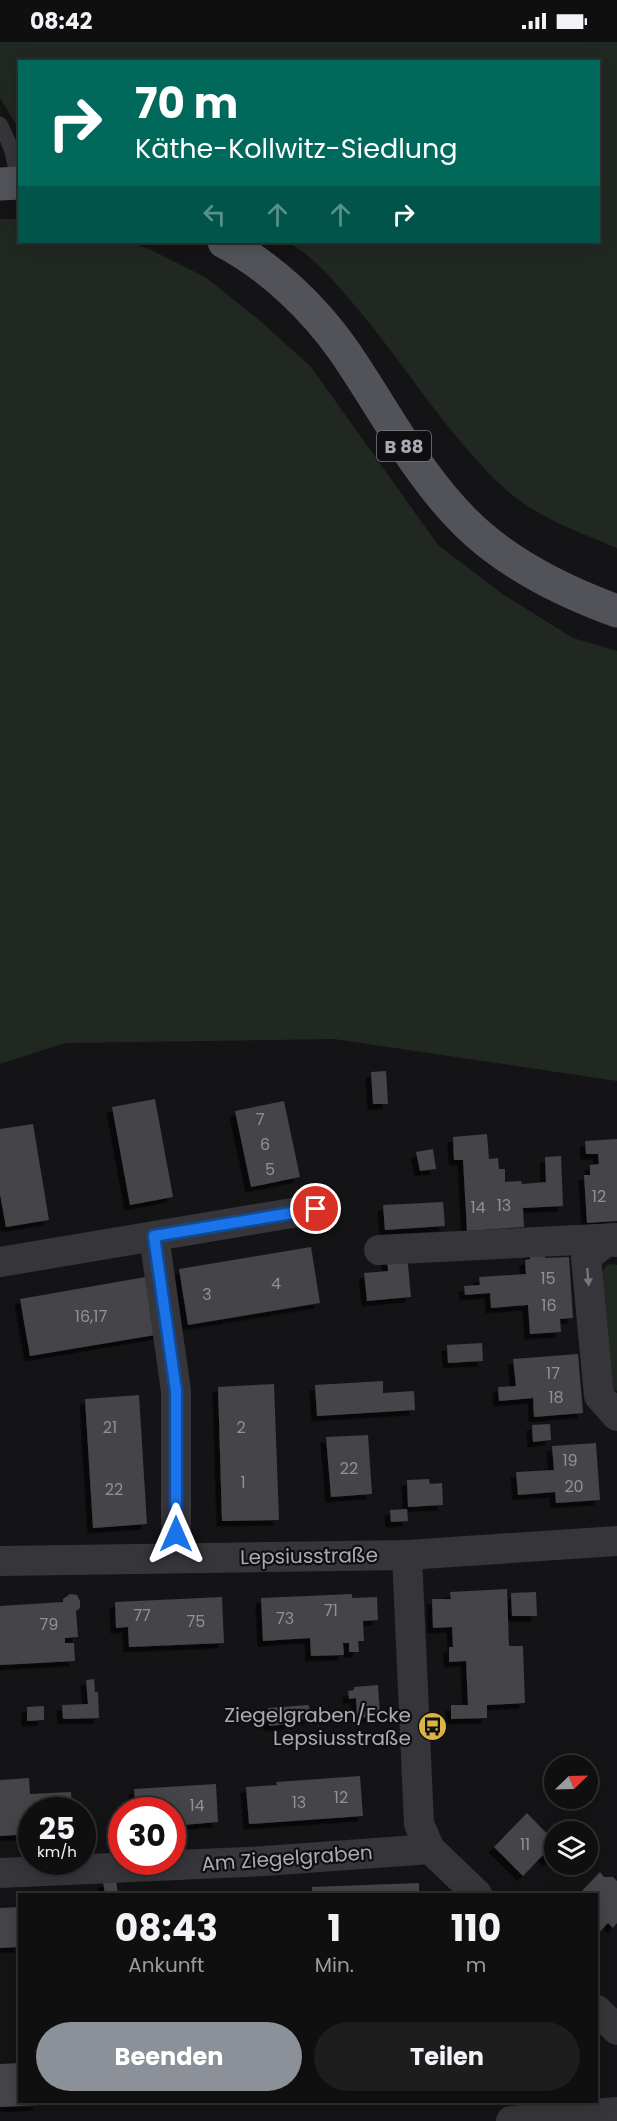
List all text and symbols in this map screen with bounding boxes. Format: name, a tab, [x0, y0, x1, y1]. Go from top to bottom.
text: 08:42	[30, 6, 92, 37]
text: 70 m	[135, 74, 238, 133]
icon: right	[36, 84, 114, 162]
text: Käthe-Kollwitz-Siedlung	[135, 130, 458, 167]
icon: left	[198, 198, 231, 231]
icon: ahead	[261, 198, 294, 231]
icon: ahead	[324, 198, 357, 231]
icon: right	[387, 198, 420, 231]
road number: B 88	[377, 431, 431, 461]
house number: 7	[256, 1108, 265, 1131]
house number: 6	[260, 1133, 270, 1156]
house number: 5	[265, 1158, 275, 1181]
pin	[290, 1183, 341, 1234]
house number: 12	[592, 1185, 606, 1208]
icon: arrive	[299, 1192, 332, 1225]
house number: 13	[497, 1194, 511, 1217]
house number: 14	[470, 1196, 486, 1219]
house number: 15	[540, 1267, 556, 1290]
one-way arrow	[583, 1267, 593, 1286]
house number: 4	[271, 1272, 281, 1295]
house number: 3	[202, 1283, 212, 1306]
house number: 16	[541, 1294, 557, 1317]
house number: 16,17	[75, 1305, 107, 1328]
house number: 17	[546, 1362, 560, 1385]
house number: 18	[548, 1386, 564, 1409]
house number: 21	[103, 1416, 117, 1439]
house number: 2	[236, 1416, 246, 1439]
house number: 19	[562, 1449, 578, 1472]
house number: 22	[340, 1457, 358, 1480]
house number: 1	[240, 1471, 246, 1494]
house number: 20	[564, 1475, 584, 1498]
house number: 22	[105, 1478, 123, 1501]
position arrow	[144, 1502, 208, 1566]
street label: Lepsiusstraße	[240, 1541, 378, 1571]
house number: 71	[324, 1599, 338, 1622]
house number: 77	[133, 1604, 151, 1627]
house number: 73	[276, 1607, 294, 1630]
house number: 75	[187, 1610, 205, 1633]
house number: 79	[40, 1613, 58, 1636]
place label: Ziegelgraben/Ecke Lepsiusstraße	[224, 1701, 411, 1752]
bus stop icon: Ziegelgraben/Ecke Lepsiusstraße	[416, 1711, 448, 1743]
north arrow	[544, 1755, 598, 1809]
map controls	[544, 1755, 598, 1875]
house number: 12	[334, 1786, 348, 1809]
house number: 13	[292, 1791, 306, 1814]
house number: 14	[189, 1794, 205, 1817]
speed limit sign: 30	[108, 1797, 186, 1875]
text: 25	[39, 1807, 75, 1850]
button: layers	[544, 1821, 598, 1875]
house number: 11	[520, 1833, 530, 1856]
street label: Am Ziegelgraben	[200, 1838, 374, 1878]
text: km/h	[37, 1841, 77, 1862]
text: 08:43	[115, 1903, 218, 1954]
text: 1	[328, 1903, 341, 1954]
text: 110	[451, 1903, 501, 1954]
text: Ankunft	[128, 1951, 204, 1979]
text: Min.	[315, 1951, 354, 1979]
text: m	[466, 1951, 486, 1979]
button: Beenden	[36, 2022, 302, 2091]
button: Teilen	[314, 2022, 580, 2091]

